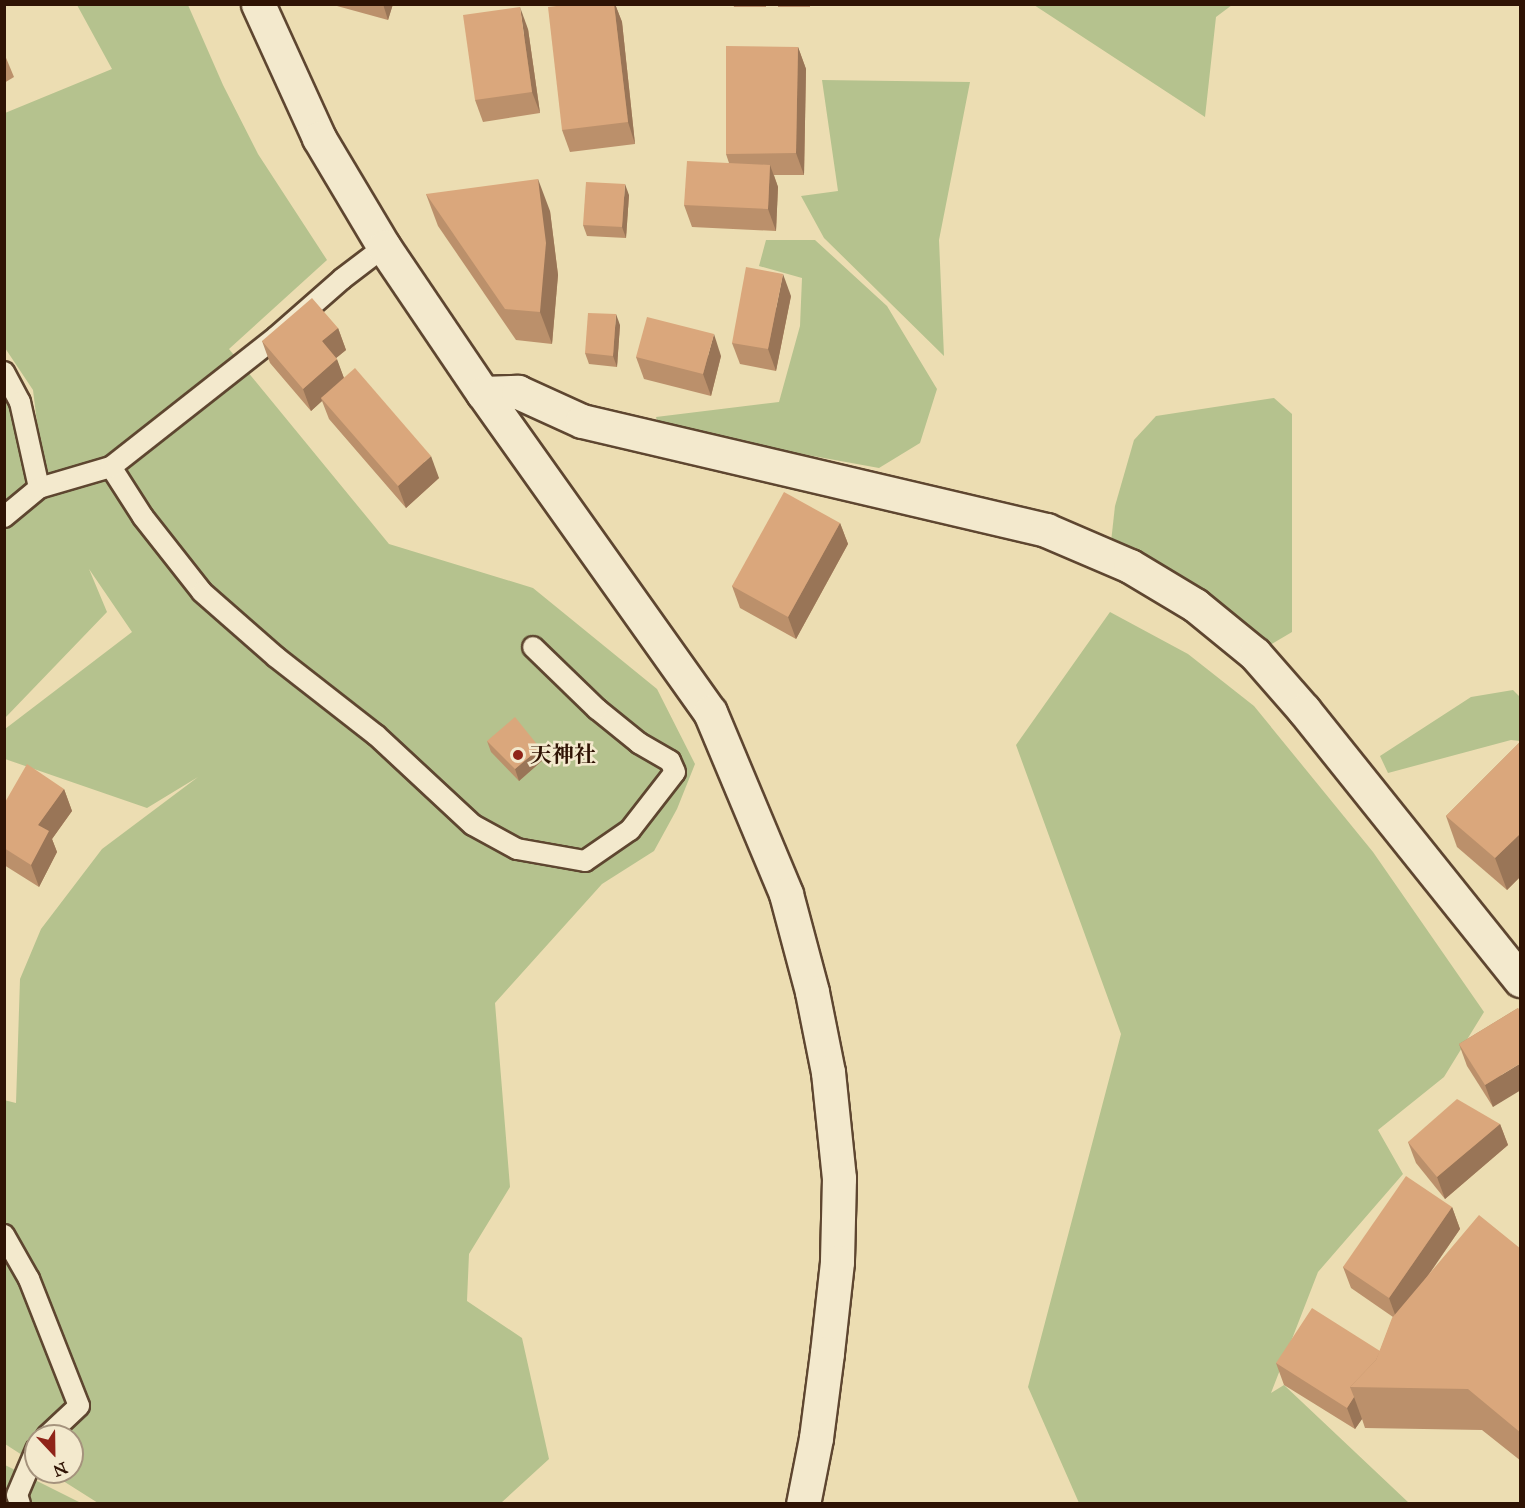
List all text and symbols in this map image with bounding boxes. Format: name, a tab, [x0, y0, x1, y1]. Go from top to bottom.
place label: 天神社	[530, 742, 596, 768]
marker: 天神社	[511, 748, 525, 762]
north arrow	[24, 1424, 84, 1484]
text: N	[50, 1458, 70, 1481]

